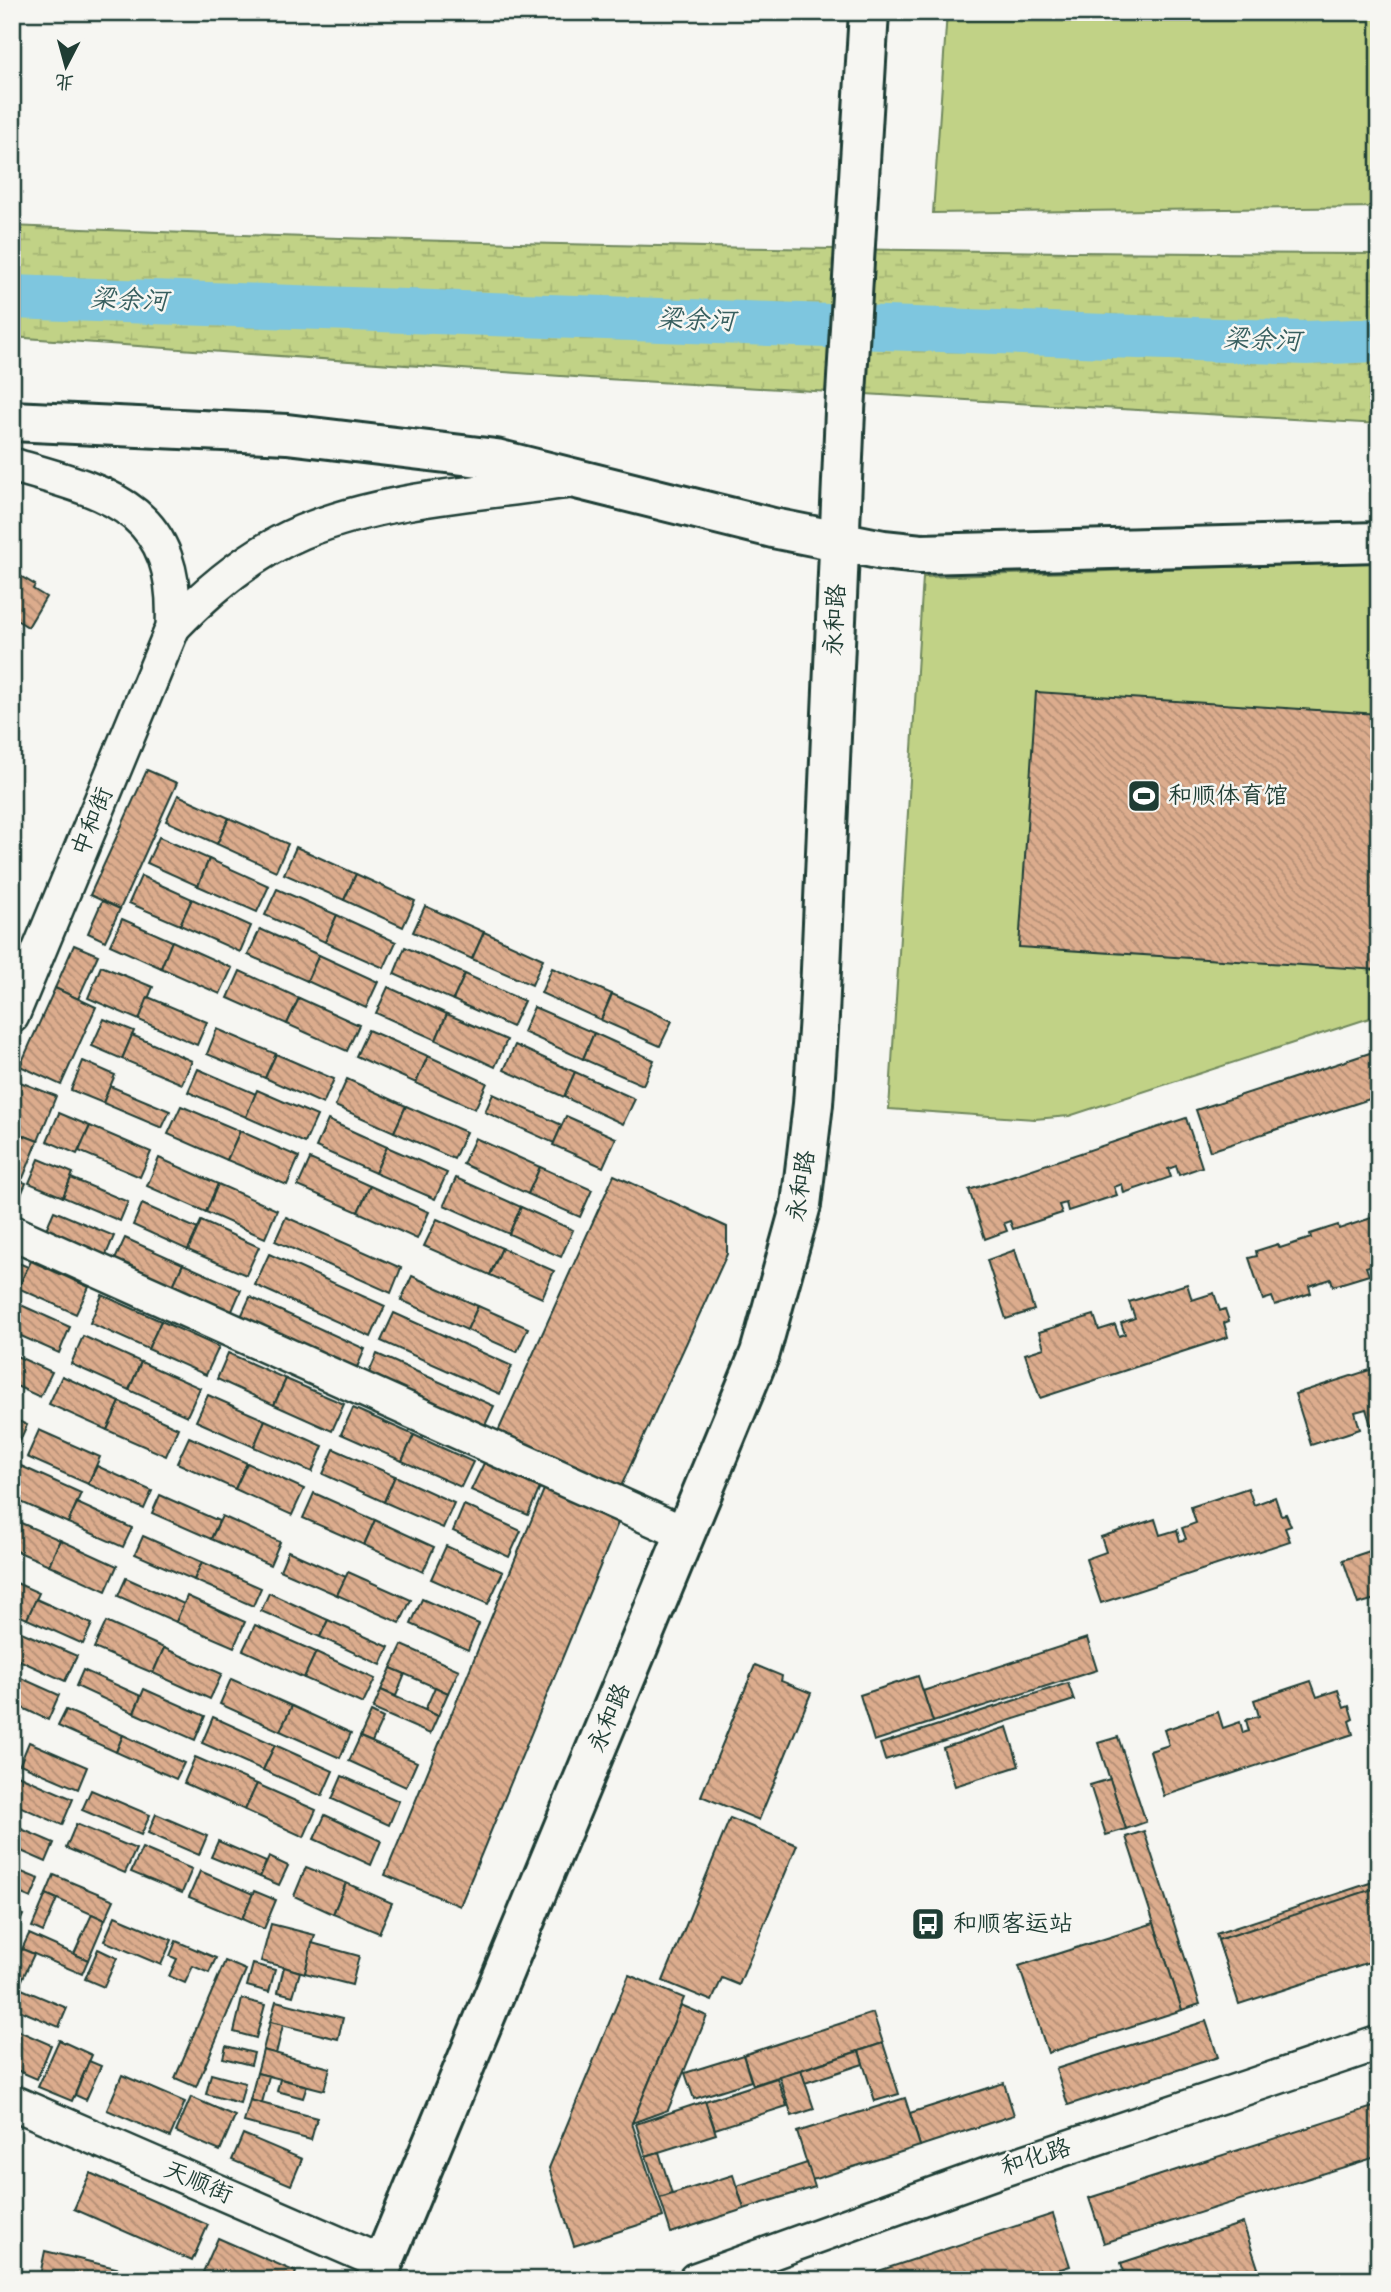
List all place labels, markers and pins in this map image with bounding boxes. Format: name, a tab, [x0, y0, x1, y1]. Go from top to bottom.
sports icon: 和顺体育馆	[1125, 777, 1163, 815]
place label: 和顺体育馆	[1168, 781, 1288, 812]
bus stop icon: 和顺客运站	[909, 1905, 947, 1943]
place label: 和顺客运站	[953, 1909, 1073, 1940]

